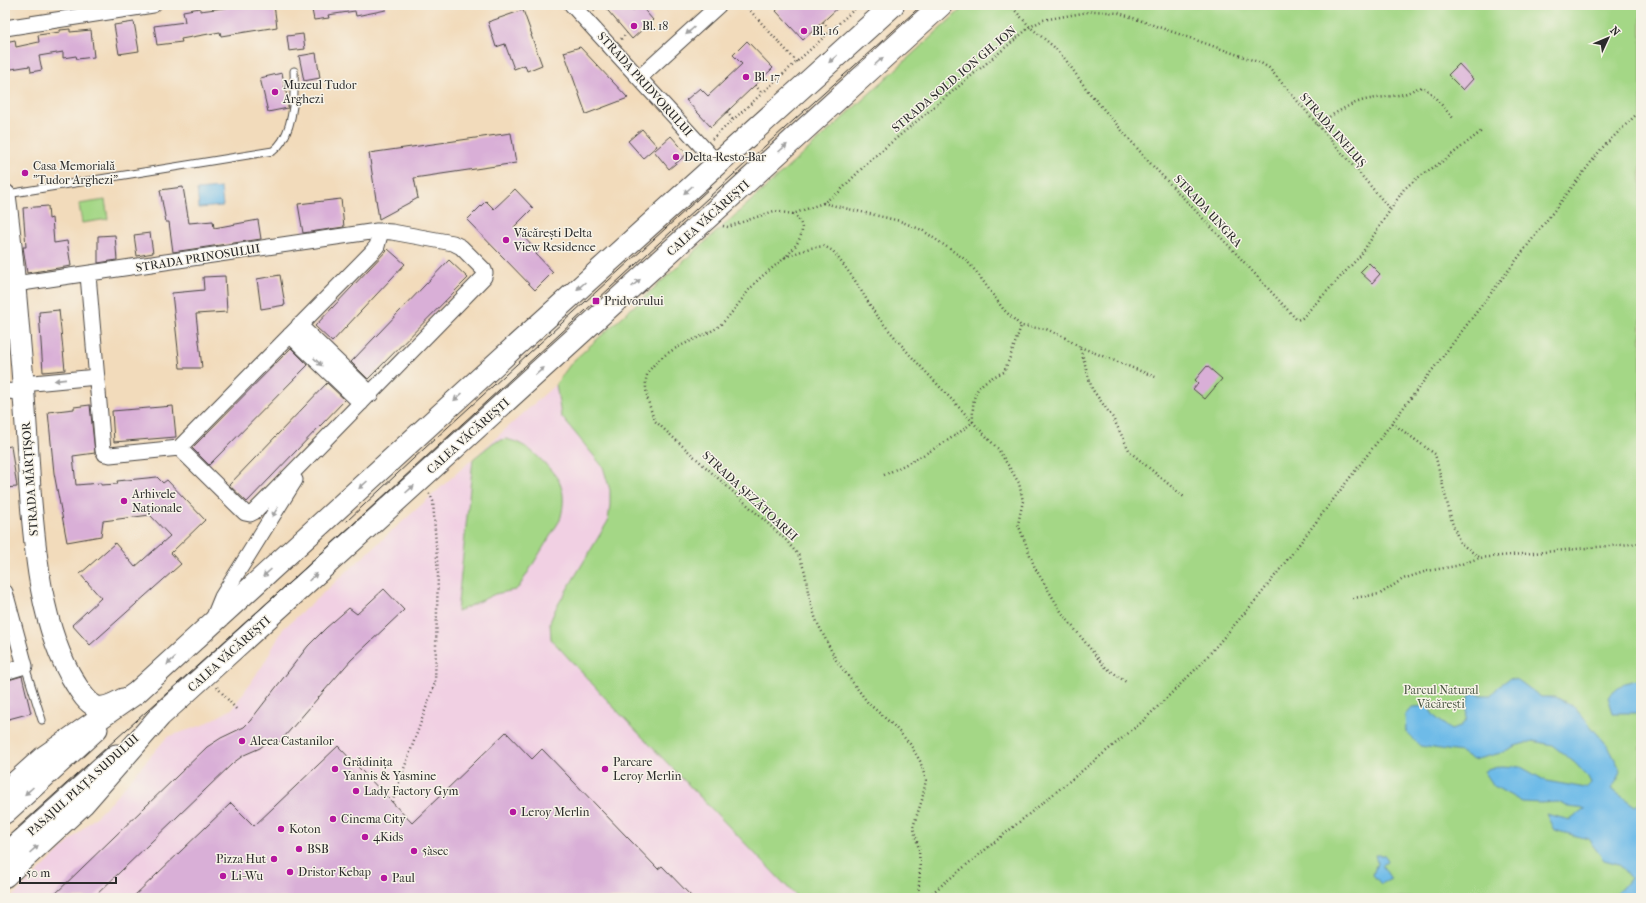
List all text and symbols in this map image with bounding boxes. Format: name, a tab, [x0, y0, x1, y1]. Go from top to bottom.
north arrow	[1588, 18, 1628, 58]
place label: Bl. 18	[642, 19, 668, 33]
marker: Bl. 18	[629, 21, 639, 31]
street label: STRADA SOLD. ION GH. ION	[889, 23, 1019, 135]
place label: Bl. 16	[812, 24, 839, 38]
text: N	[1607, 24, 1623, 39]
one-way arrow	[686, 26, 695, 35]
marker: Bl. 16	[799, 26, 809, 36]
street label: STRADA PRIDVORULUI	[595, 29, 696, 139]
one-way arrow	[828, 55, 838, 64]
one-way arrow	[875, 57, 884, 66]
place label: Bl. 17	[754, 70, 780, 84]
marker: Bl. 17	[741, 72, 751, 82]
place label: Muzeul Tudor Arghezi	[282, 78, 358, 106]
marker: Muzeul Tudor Arghezi	[270, 87, 280, 97]
street label: STRADA INELUȘ	[1297, 90, 1369, 170]
one-way arrow	[778, 144, 788, 153]
place label: Delta-Resto-Bar	[684, 150, 767, 164]
marker: Delta-Resto-Bar	[671, 152, 681, 162]
place label: Casa Memorială "Tudor Arghezi"	[33, 159, 118, 187]
marker: Casa Memorială "Tudor Arghezi"	[20, 168, 30, 178]
street label: STRADA UNGRA	[1171, 172, 1245, 250]
street label: CALEA VĂCĂREȘTI	[663, 176, 752, 259]
one-way arrow	[683, 185, 694, 194]
place label: Văcărești Delta View Residence	[513, 226, 596, 254]
marker: Văcărești Delta View Residence	[501, 235, 511, 245]
street label: STRADA PRINOSULUI	[135, 241, 261, 275]
one-way arrow	[630, 279, 641, 288]
one-way arrow	[577, 281, 586, 290]
place label: Pridvorului	[604, 294, 664, 308]
marker: Pridvorului	[591, 296, 601, 306]
one-way arrow	[313, 357, 323, 367]
one-way arrow	[535, 367, 544, 376]
one-way arrow	[54, 377, 66, 384]
one-way arrow	[453, 393, 464, 402]
street label: CALEA VĂCĂREȘTI	[423, 394, 512, 477]
street label: STRADA MĂRȚIȘOR	[18, 420, 41, 537]
street label: STRADA ȘEZĂTOAREI	[700, 448, 801, 544]
one-way arrow	[358, 480, 367, 489]
one-way arrow	[404, 485, 415, 494]
place label: Arhivele Naționale	[131, 487, 182, 515]
marker: Arhivele Naționale	[119, 496, 129, 506]
one-way arrow	[271, 507, 279, 517]
one-way arrow	[262, 568, 272, 578]
one-way arrow	[309, 573, 318, 582]
street label: CALEA VĂCĂREȘTI	[184, 612, 273, 695]
one-way arrow	[166, 656, 176, 665]
park label: Parcul Natural Văcărești	[1403, 683, 1479, 711]
street label: PASAJUL PIAȚA SUDULUI	[24, 731, 142, 839]
place label: Aleea Castanilor	[249, 734, 335, 748]
marker: Aleea Castanilor	[237, 736, 247, 746]
place label: Grădinița Yannis & Yasmine	[342, 755, 436, 783]
place label: Parcare Leroy Merlin	[613, 755, 682, 783]
marker: Grădinița Yannis & Yasmine	[330, 764, 340, 774]
marker: Parcare Leroy Merlin	[600, 764, 610, 774]
place label: Lady Factory Gym	[364, 784, 458, 798]
one-way arrow	[24, 786, 34, 796]
marker: Lady Factory Gym	[351, 786, 361, 796]
place label: Leroy Merlin	[521, 805, 590, 819]
marker: Leroy Merlin	[508, 807, 518, 817]
place label: Cinema City	[341, 812, 406, 826]
marker: Cinema City	[328, 814, 338, 824]
place label: Koton	[289, 822, 321, 836]
marker: Koton	[276, 824, 286, 834]
place label: 4Kids	[373, 830, 404, 844]
marker: 4Kids	[360, 832, 370, 842]
place label: BSB	[307, 842, 329, 856]
marker: BSB	[294, 844, 304, 854]
place label: 5àsec	[422, 844, 448, 858]
one-way arrow	[28, 845, 39, 854]
marker: 5àsec	[409, 846, 419, 856]
place label: Pizza Hut	[216, 852, 267, 866]
marker: Pizza Hut	[269, 854, 279, 864]
scale bar	[20, 859, 116, 885]
place label: Dristor Kebap	[298, 865, 371, 879]
text: 50 m	[26, 866, 50, 880]
marker: Dristor Kebap	[285, 867, 295, 877]
place label: Li-Wu	[231, 869, 263, 883]
marker: Li-Wu	[218, 871, 228, 881]
place label: Paul	[392, 871, 415, 885]
marker: Paul	[379, 873, 389, 883]

